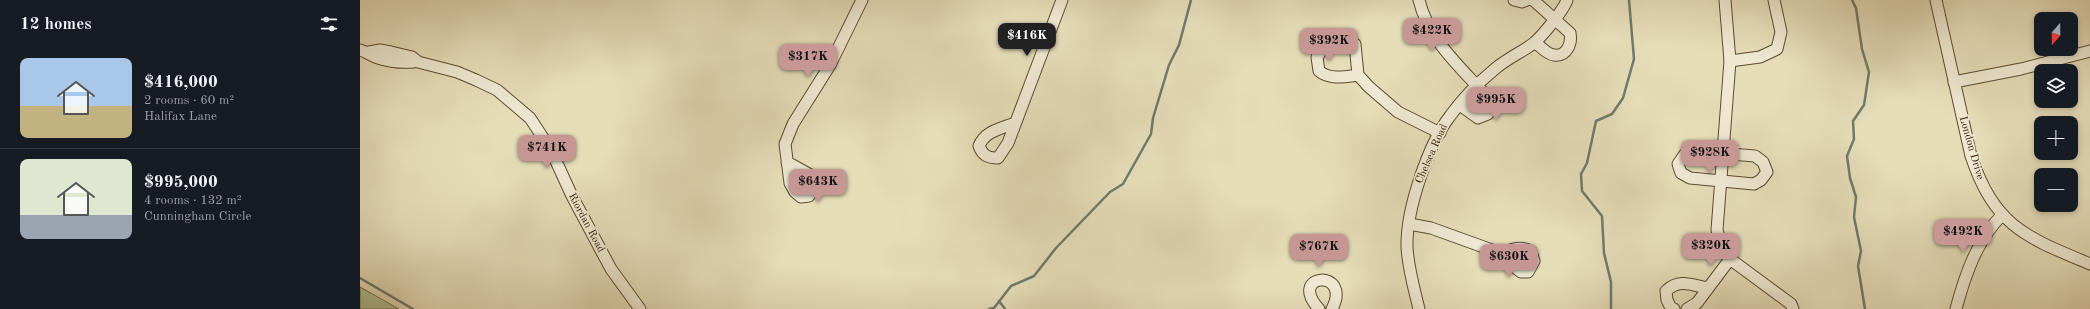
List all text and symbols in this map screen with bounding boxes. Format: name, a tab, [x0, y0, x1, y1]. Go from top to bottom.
north arrow	[2034, 12, 2078, 56]
map controls	[2034, 12, 2078, 212]
icon: filters	[318, 13, 340, 35]
text: 12 homes	[20, 16, 92, 33]
pin: $422K	[1404, 18, 1460, 52]
pin: $416K	[999, 23, 1055, 57]
text: $422K	[1412, 24, 1452, 37]
pin: $392K	[1301, 28, 1357, 62]
text: $416K	[1007, 29, 1047, 42]
text: $392K	[1309, 34, 1349, 47]
pin: $317K	[780, 44, 836, 78]
text: $317K	[788, 50, 828, 63]
button: layers	[2034, 64, 2078, 108]
icon: home	[52, 74, 100, 122]
text: $416,000	[144, 74, 218, 91]
pin: $995K	[1468, 87, 1524, 121]
text: $995K	[1476, 93, 1516, 106]
text: 2 rooms · 60 m²	[144, 94, 234, 107]
text: Halifax Lane	[144, 110, 217, 123]
street label: London Drive	[1957, 115, 1985, 181]
button: +	[2034, 116, 2078, 160]
street label: Chelsea Road	[1414, 122, 1450, 186]
pin: $741K	[519, 135, 575, 169]
pin: $928K	[1682, 140, 1738, 174]
text: $741K	[527, 141, 567, 154]
text: $928K	[1690, 146, 1730, 159]
button: −	[2034, 168, 2078, 212]
pin: $643K	[790, 169, 846, 203]
text: $995,000	[144, 174, 218, 191]
icon: home	[52, 175, 100, 223]
text: $643K	[798, 175, 838, 188]
street label: Riordan Road	[566, 191, 606, 255]
text: 4 rooms · 132 m²	[144, 194, 242, 207]
text: Cunningham Circle	[144, 210, 251, 223]
pin: $492K	[1935, 219, 1991, 253]
text: $492K	[1943, 225, 1983, 238]
pin: $320K	[1683, 233, 1739, 267]
pin: $767K	[1291, 234, 1347, 268]
text: $320K	[1691, 239, 1731, 252]
text: $767K	[1299, 240, 1339, 253]
pin: $630K	[1481, 244, 1537, 278]
text: $630K	[1489, 250, 1529, 263]

